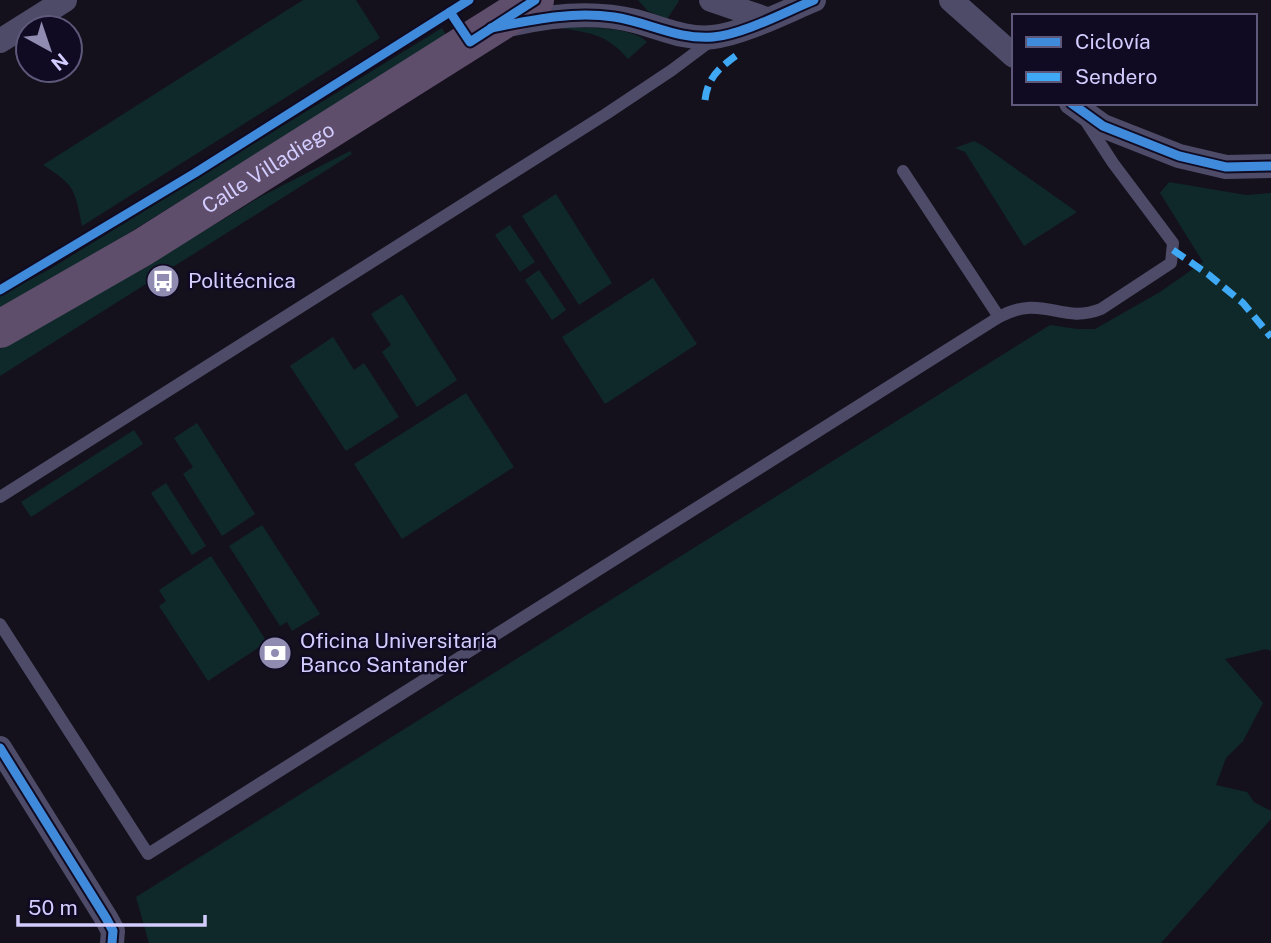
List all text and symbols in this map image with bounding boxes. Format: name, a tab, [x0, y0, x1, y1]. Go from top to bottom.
north arrow	[14, 14, 84, 84]
legend	[1012, 14, 1257, 105]
text: Ciclovía	[1075, 29, 1151, 54]
text: N	[47, 49, 73, 75]
text: Sendero	[1075, 64, 1157, 89]
street label: Calle Villadiego	[197, 117, 339, 219]
bus stop icon: Politécnica	[144, 262, 182, 300]
place label: Politécnica	[188, 268, 296, 293]
place label: Oficina Universitaria Banco Santander	[300, 628, 497, 677]
bank icon: Oficina Universitaria Banco Santander	[256, 634, 294, 672]
scale bar	[18, 884, 205, 928]
text: 50 m	[28, 895, 78, 920]

